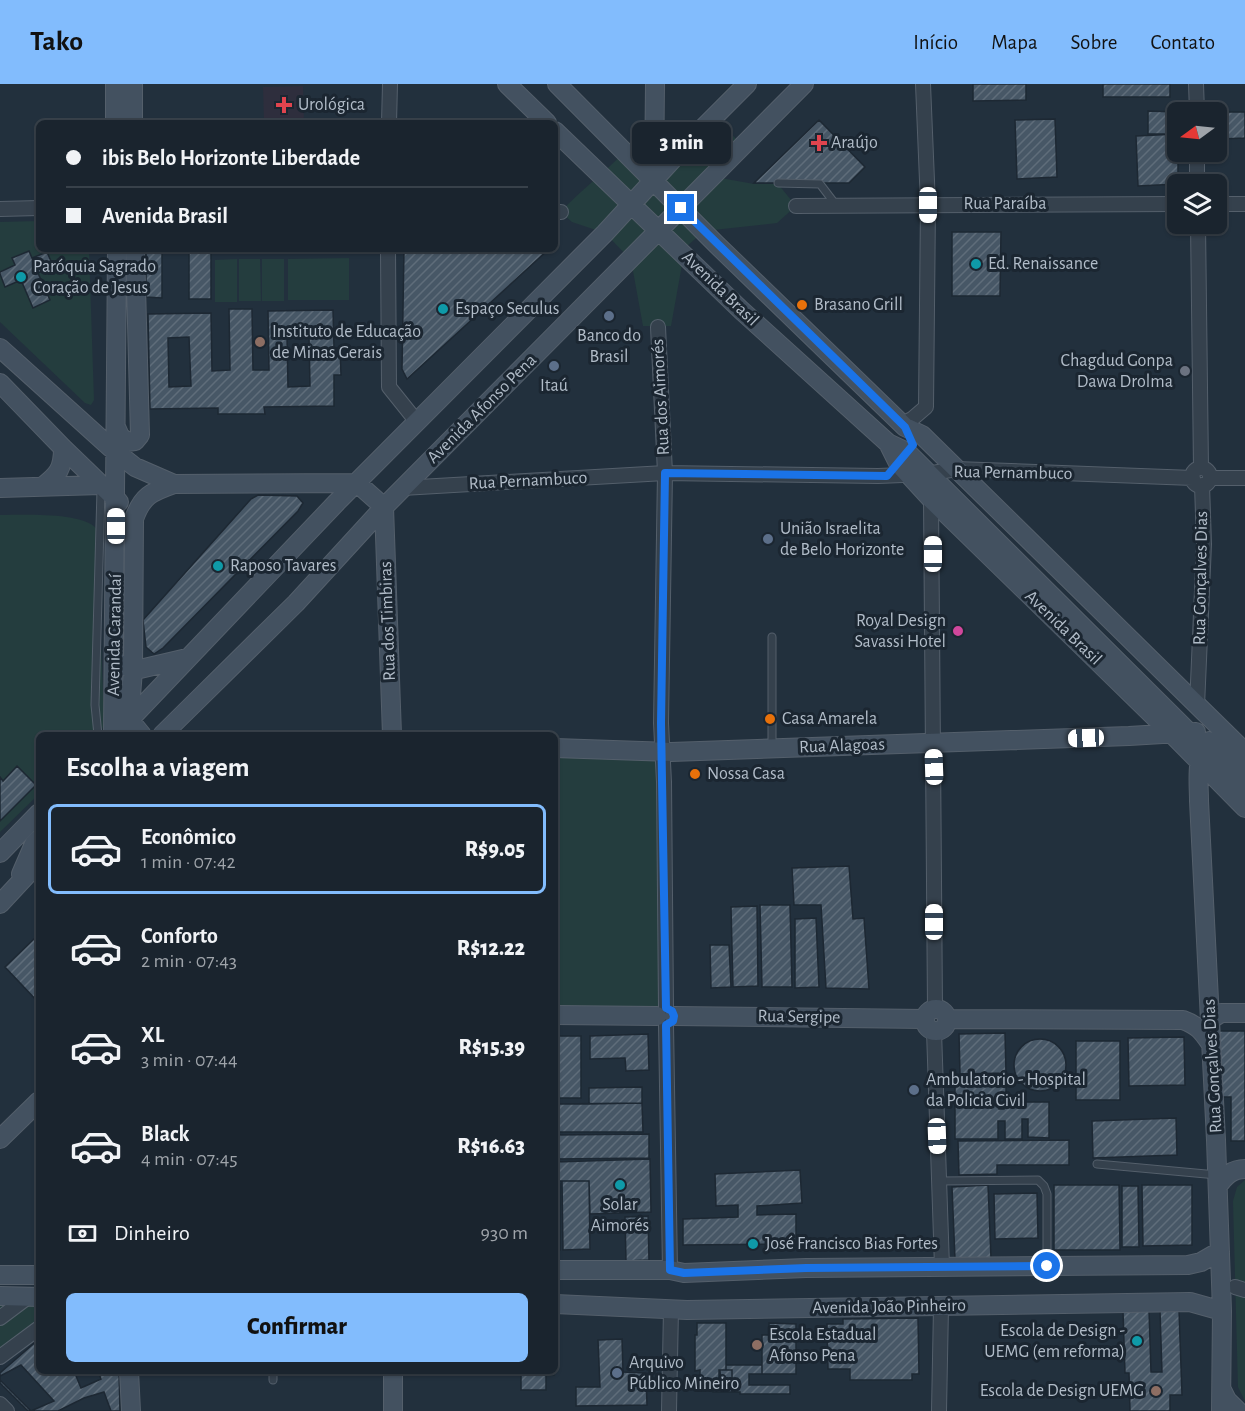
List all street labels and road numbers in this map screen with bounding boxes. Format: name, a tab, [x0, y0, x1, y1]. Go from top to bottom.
street label: Rua Paraíba	[964, 195, 1047, 213]
street label: Avenida Brasil	[678, 248, 762, 330]
street label: Rua dos Aimorés	[649, 338, 673, 456]
street label: Avenida Afonso Pena	[424, 351, 540, 467]
street label: Rua Pernambuco	[953, 463, 1073, 483]
street label: Rua Pernambuco	[468, 469, 588, 493]
street label: Rua Gonçalves Dias	[1191, 511, 1211, 645]
street label: Rua dos Timbiras	[377, 561, 399, 681]
street label: Avenida Carandaí	[105, 573, 125, 696]
street label: Avenida Brasil	[1021, 587, 1105, 669]
street label: Rua Alagoas	[799, 736, 885, 756]
street label: Rua Gonçalves Dias	[1200, 999, 1226, 1133]
street label: Rua Sergipe	[757, 1007, 841, 1027]
street label: Avenida João Pinheiro	[812, 1297, 966, 1317]

